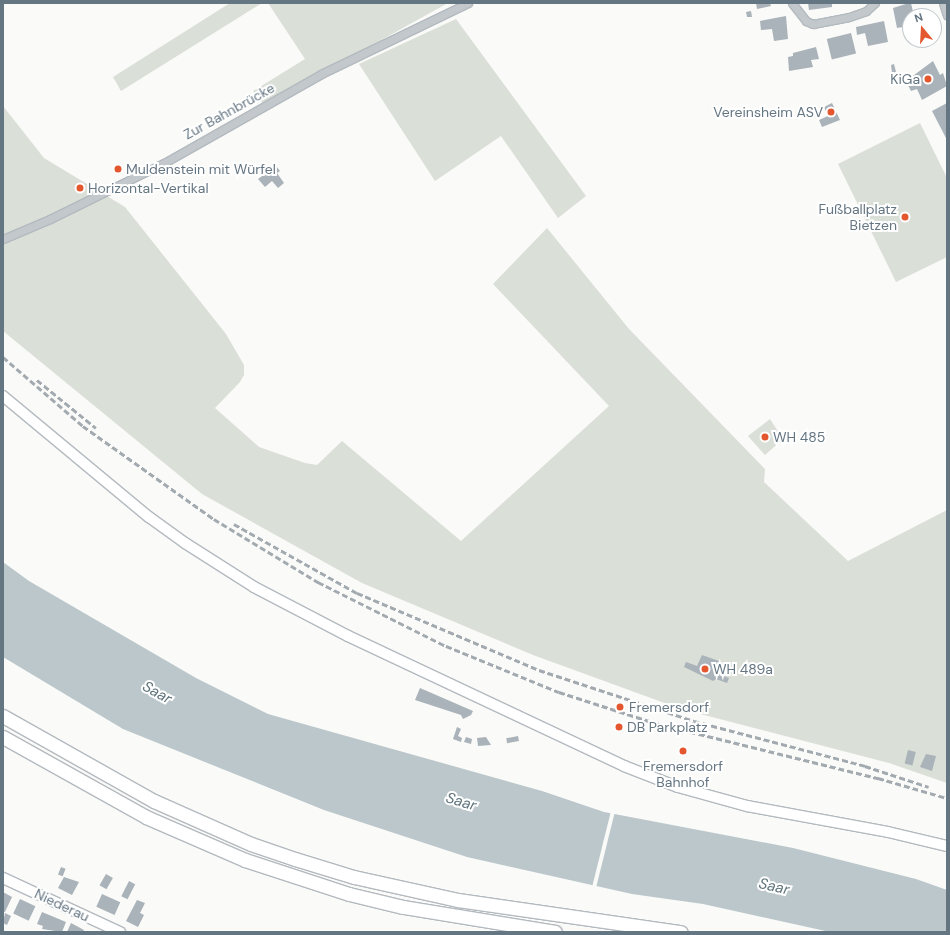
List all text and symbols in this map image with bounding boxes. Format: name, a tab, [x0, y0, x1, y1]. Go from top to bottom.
north arrow	[902, 8, 942, 48]
text: N	[913, 10, 925, 25]
place label: KiGa	[890, 71, 920, 87]
marker: KiGa	[923, 74, 933, 84]
street label: Zur Bahnbrücke	[181, 79, 277, 143]
place label: Vereinsheim ASV	[713, 104, 823, 120]
marker: Vereinsheim ASV	[826, 107, 836, 117]
place label: Muldenstein mit Würfel	[126, 161, 276, 177]
marker: Muldenstein mit Würfel	[113, 164, 123, 174]
place label: Horizontal-Vertikal	[88, 180, 209, 196]
marker: Horizontal-Vertikal	[75, 183, 85, 193]
place label: Fußballplatz Bietzen	[818, 201, 897, 234]
marker: Fußballplatz Bietzen	[900, 212, 910, 222]
place label: WH 485	[773, 429, 825, 445]
marker: WH 485	[760, 432, 770, 442]
place label: WH 489a	[713, 661, 773, 677]
marker: WH 489a	[700, 664, 710, 674]
water label: Saar	[139, 678, 175, 708]
place label: Fremersdorf	[629, 699, 709, 715]
marker: Fremersdorf	[614, 701, 626, 713]
place label: DB Parkplatz	[627, 719, 708, 735]
marker: DB Parkplatz	[614, 722, 624, 732]
marker: Fremersdorf Bahnhof	[678, 746, 688, 756]
place label: Fremersdorf Bahnhof	[643, 758, 723, 790]
water label: Saar	[444, 789, 478, 815]
water label: Saar	[757, 875, 791, 899]
street label: Niederau	[32, 885, 92, 925]

